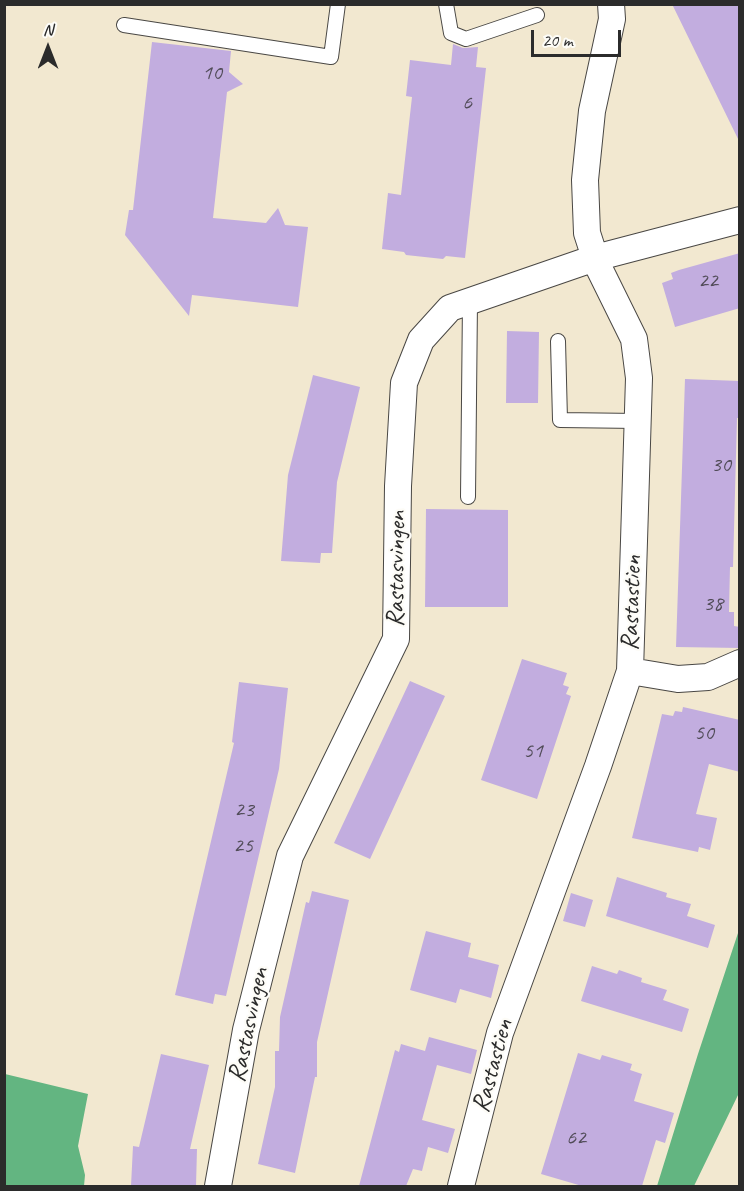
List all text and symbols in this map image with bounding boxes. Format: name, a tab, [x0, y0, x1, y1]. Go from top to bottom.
north arrow	[18, 18, 78, 78]
scale bar	[534, 18, 624, 56]
text: N	[43, 20, 53, 40]
text: 20 m	[542, 29, 573, 51]
house number: 10	[202, 60, 222, 86]
house number: 6	[462, 90, 472, 116]
house number: 22	[698, 268, 718, 294]
house number: 30	[711, 452, 731, 478]
street label: Rastasvingen	[380, 511, 414, 627]
street label: Rastastien	[615, 555, 649, 651]
house number: 38	[703, 591, 723, 617]
house number: 50	[694, 720, 714, 746]
house number: 51	[523, 738, 543, 764]
house number: 23	[234, 797, 254, 823]
house number: 25	[233, 833, 253, 859]
street label: Rastasvingen	[222, 965, 276, 1085]
street label: Rastastien	[466, 1016, 520, 1116]
house number: 62	[566, 1125, 586, 1151]

